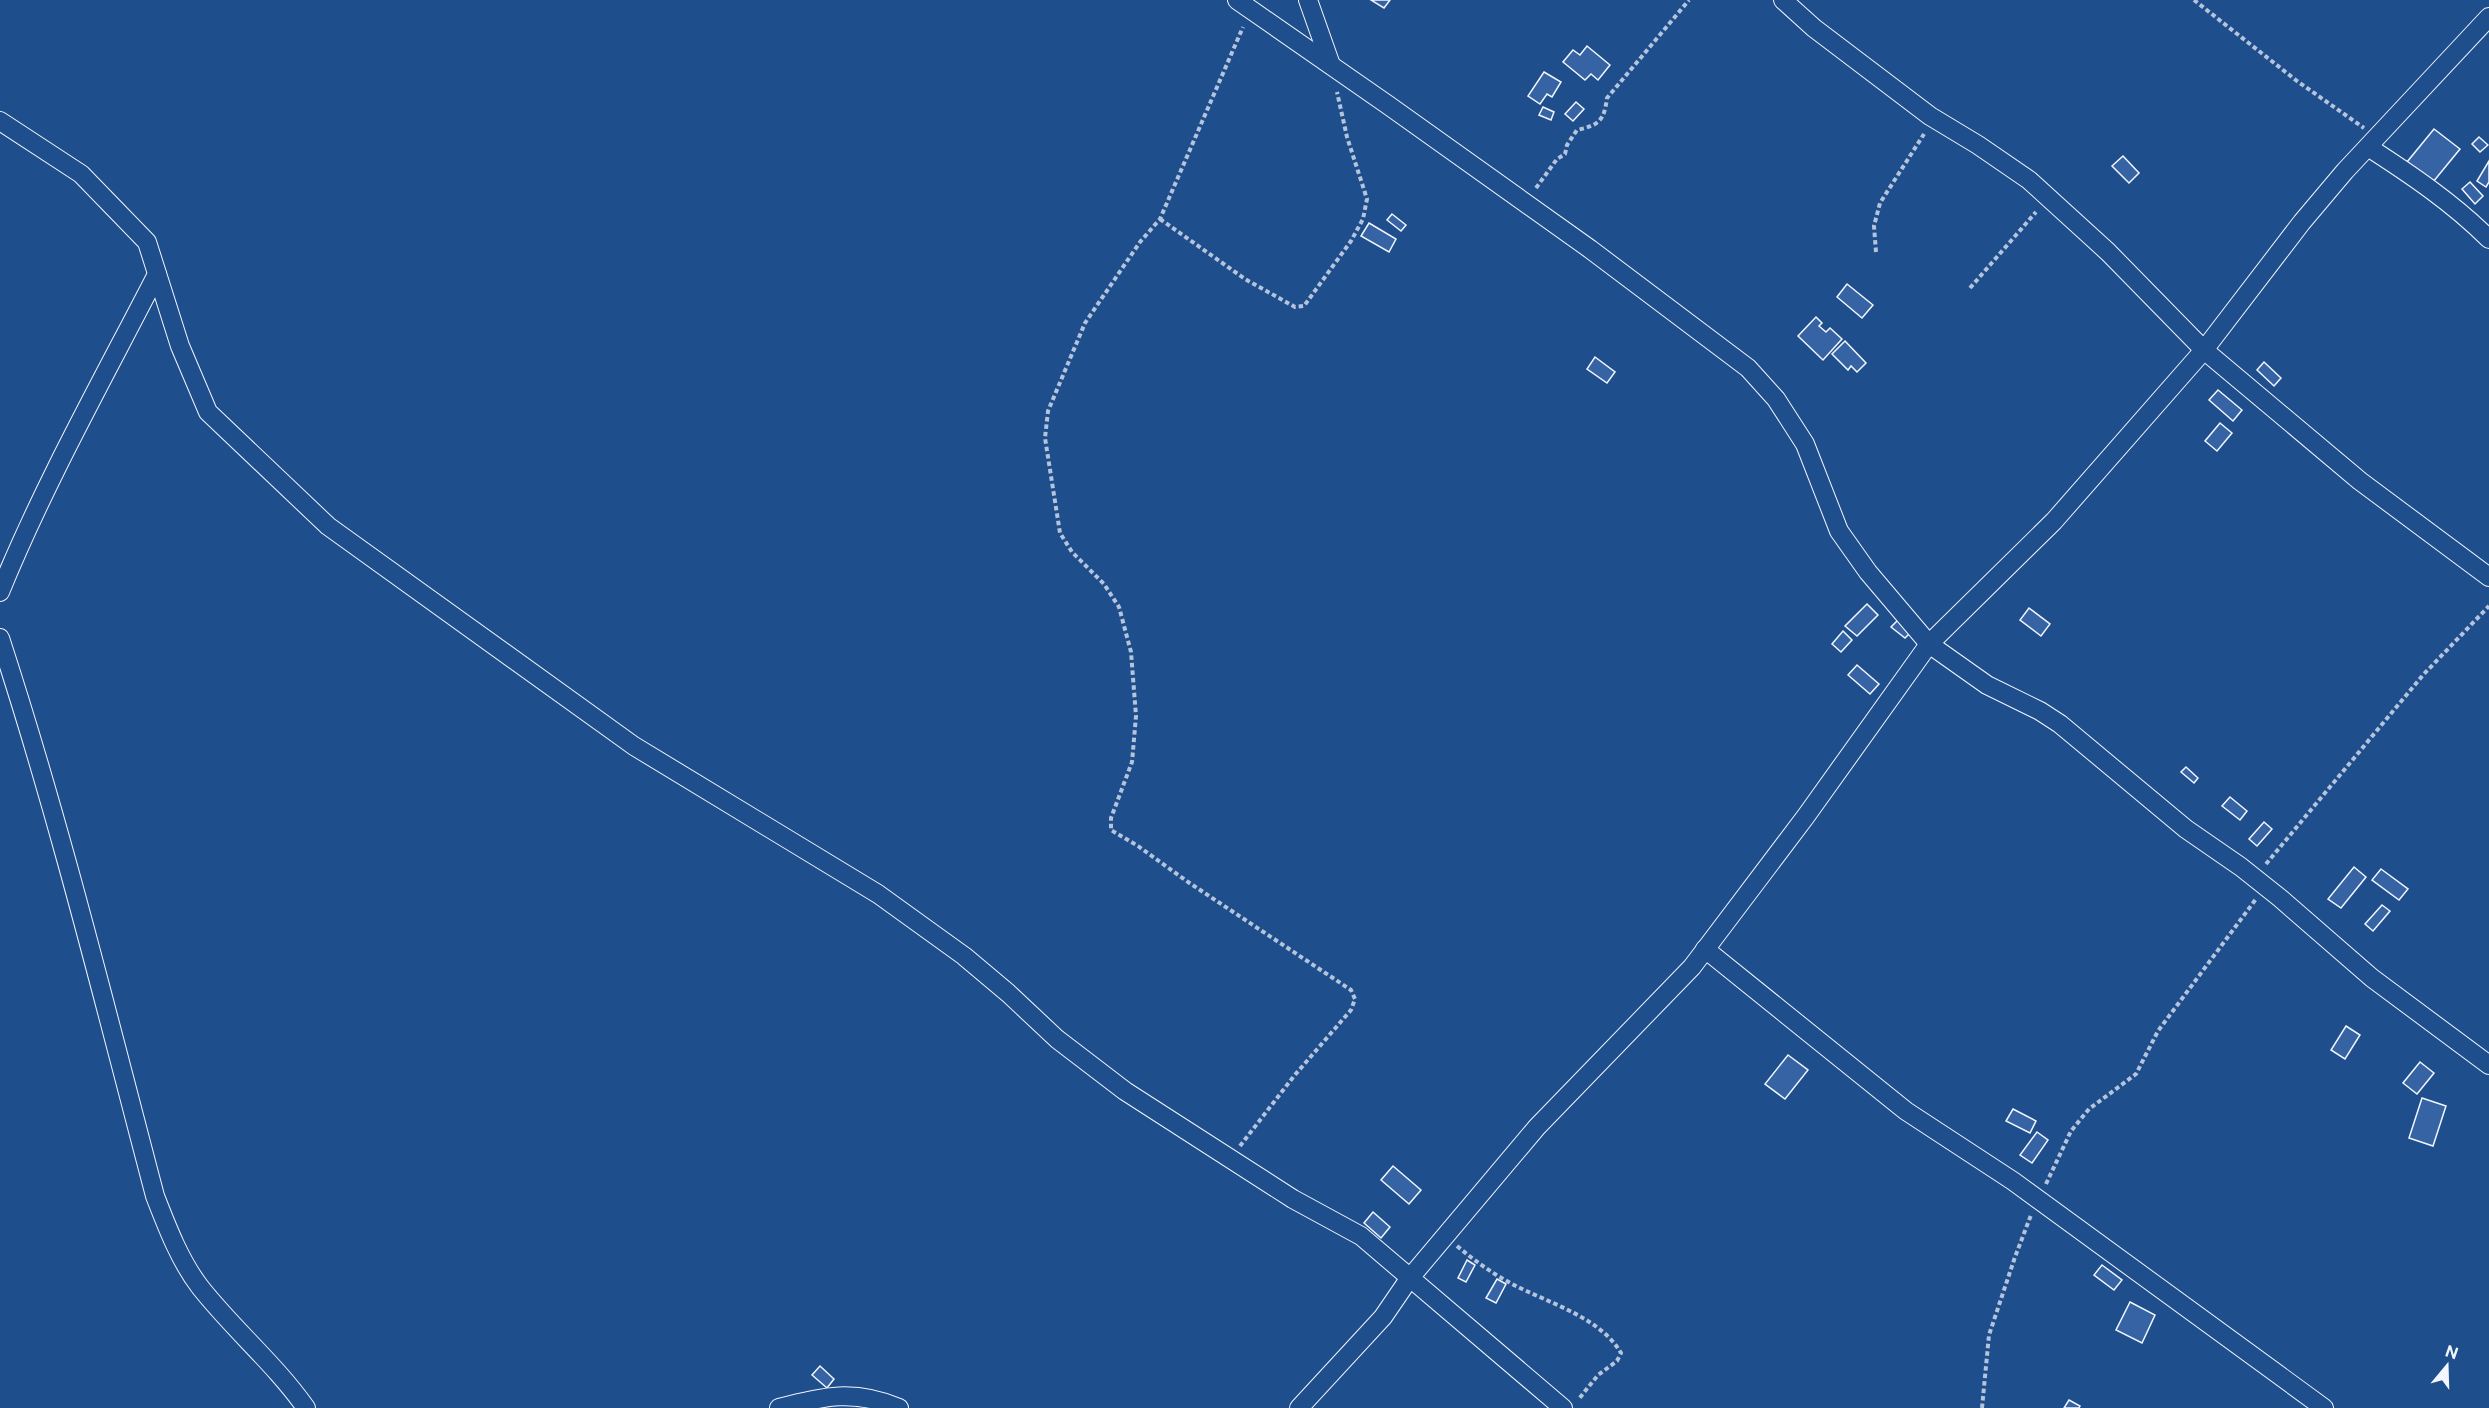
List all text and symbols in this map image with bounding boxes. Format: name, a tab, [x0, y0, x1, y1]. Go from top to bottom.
north arrow	[2417, 1336, 2477, 1396]
text: N	[2443, 1341, 2461, 1363]

